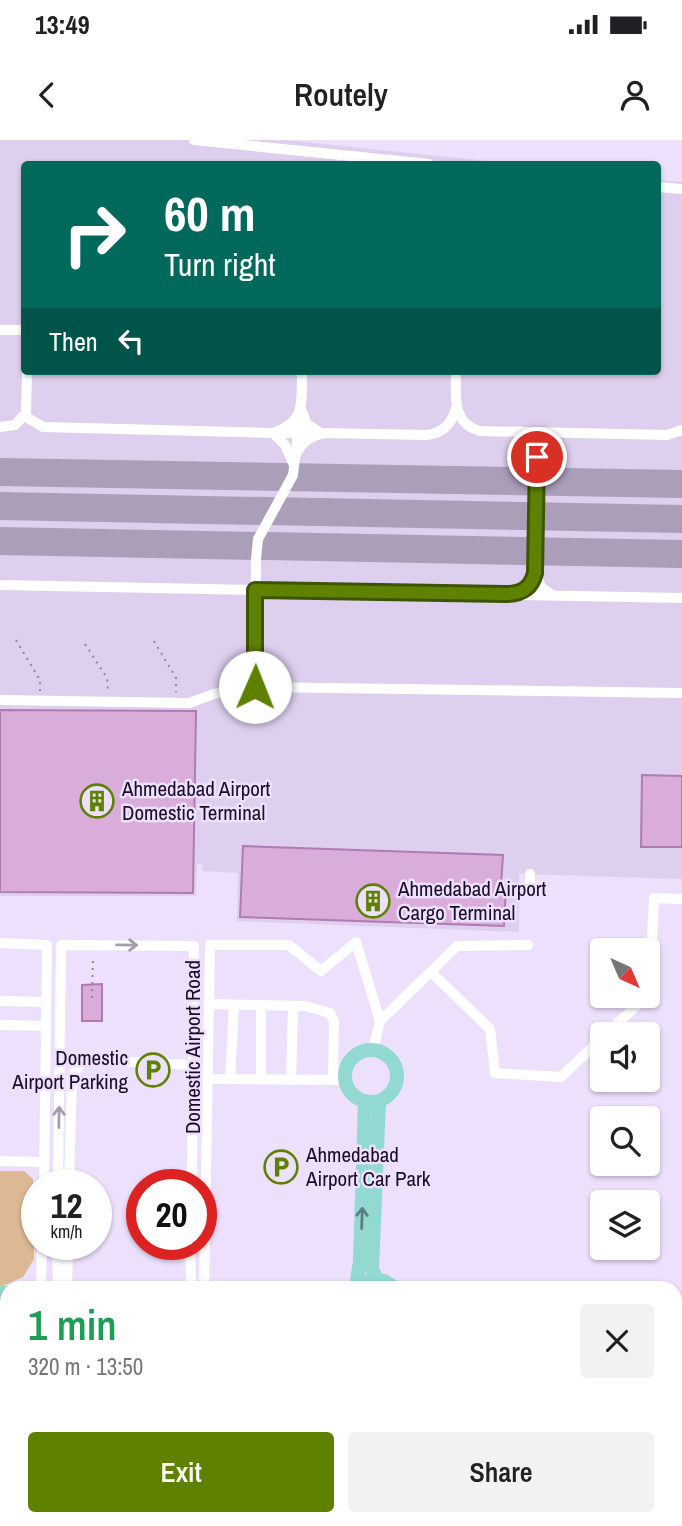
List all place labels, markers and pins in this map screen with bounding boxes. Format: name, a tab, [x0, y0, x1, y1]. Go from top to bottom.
pin	[507, 427, 567, 487]
place label: Ahmedabad Airport Domestic Terminal	[121, 774, 271, 827]
building icon: Ahmedabad Airport Domestic Terminal	[78, 782, 116, 820]
place label: Ahmedabad Airport Cargo Terminal	[397, 874, 547, 927]
building icon: Ahmedabad Airport Cargo Terminal	[354, 882, 392, 920]
place label: Domestic Airport Parking	[11, 1043, 128, 1096]
parking icon: Domestic Airport Parking	[134, 1051, 172, 1089]
place label: Ahmedabad Airport Car Park	[305, 1140, 431, 1193]
parking icon: Ahmedabad Airport Car Park	[262, 1148, 300, 1186]

